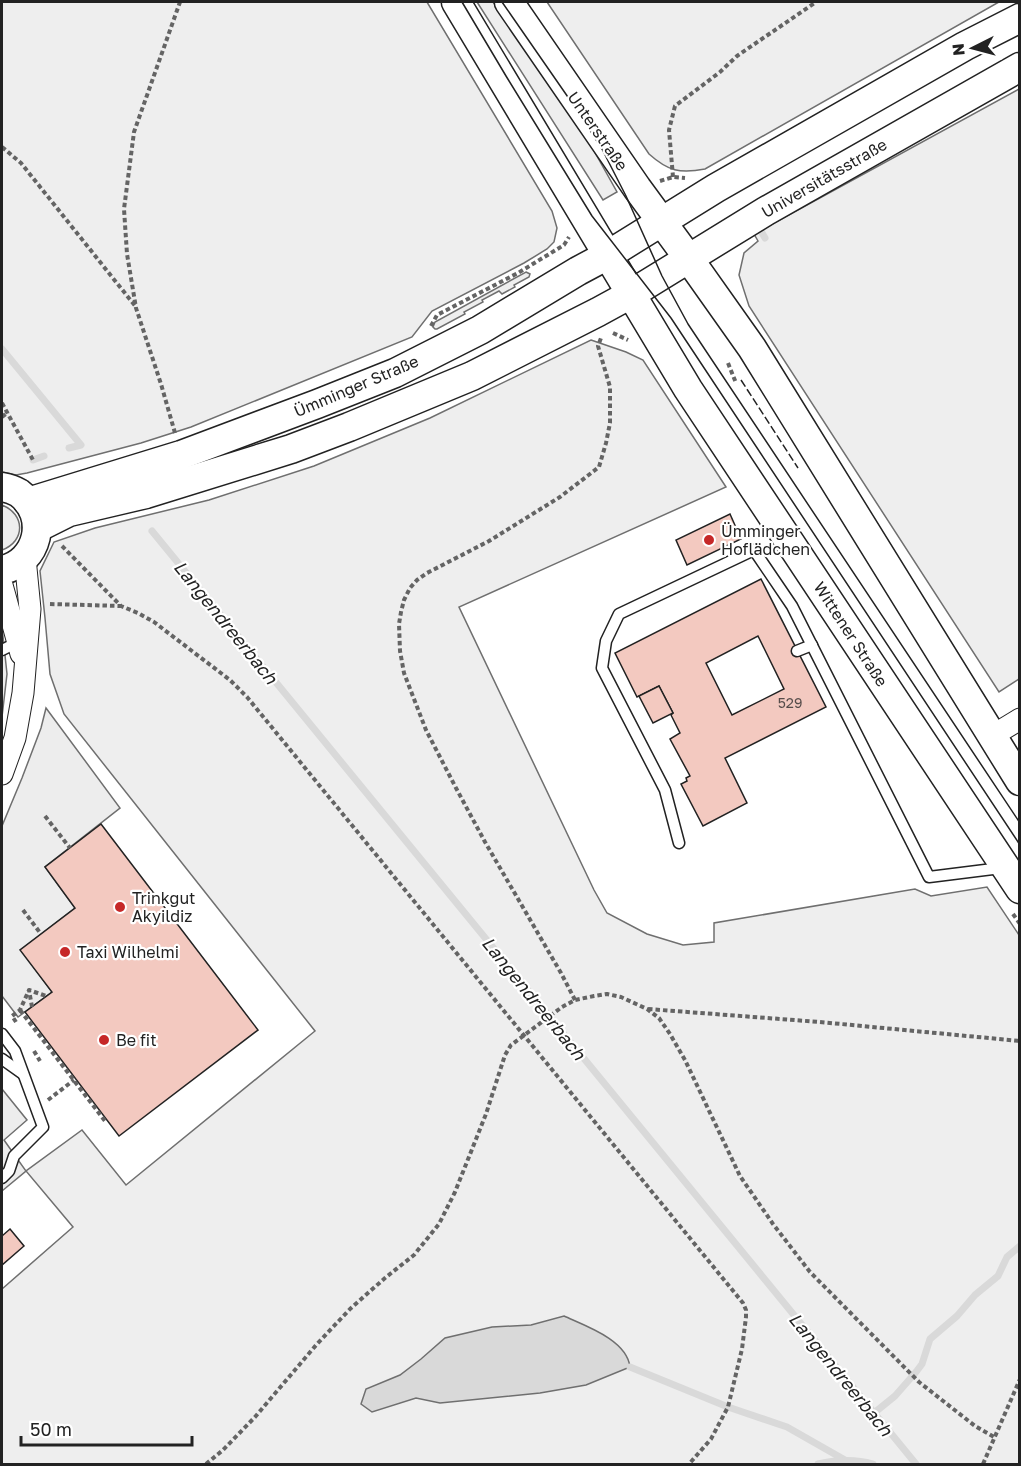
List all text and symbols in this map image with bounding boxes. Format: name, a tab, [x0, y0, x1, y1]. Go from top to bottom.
north arrow	[943, 18, 1003, 78]
text: N	[948, 42, 969, 57]
street label: Unterstraße	[563, 88, 633, 174]
street label: Universitätsstraße	[758, 134, 890, 222]
street label: Ümminger Straße	[291, 351, 421, 421]
place label: Ümminger Hoflädchen	[721, 521, 810, 559]
marker: Ümminger Hoflädchen	[702, 533, 716, 547]
water label: Langendreerbach	[170, 556, 283, 689]
street label: Wittener Straße	[810, 578, 892, 690]
house number: 529	[778, 694, 802, 711]
place label: Trinkgut Akyildiz	[132, 888, 196, 926]
marker: Trinkgut Akyildiz	[113, 900, 127, 914]
water label: Langendreerbach	[478, 932, 591, 1065]
place label: Taxi Wilhelmi	[77, 942, 179, 962]
marker: Taxi Wilhelmi	[58, 945, 72, 959]
place label: Be fit	[116, 1030, 157, 1050]
marker: Be fit	[97, 1033, 111, 1047]
water label: Langendreerbach	[785, 1308, 898, 1441]
scale bar	[21, 1409, 192, 1447]
text: 50 m	[30, 1418, 72, 1440]

